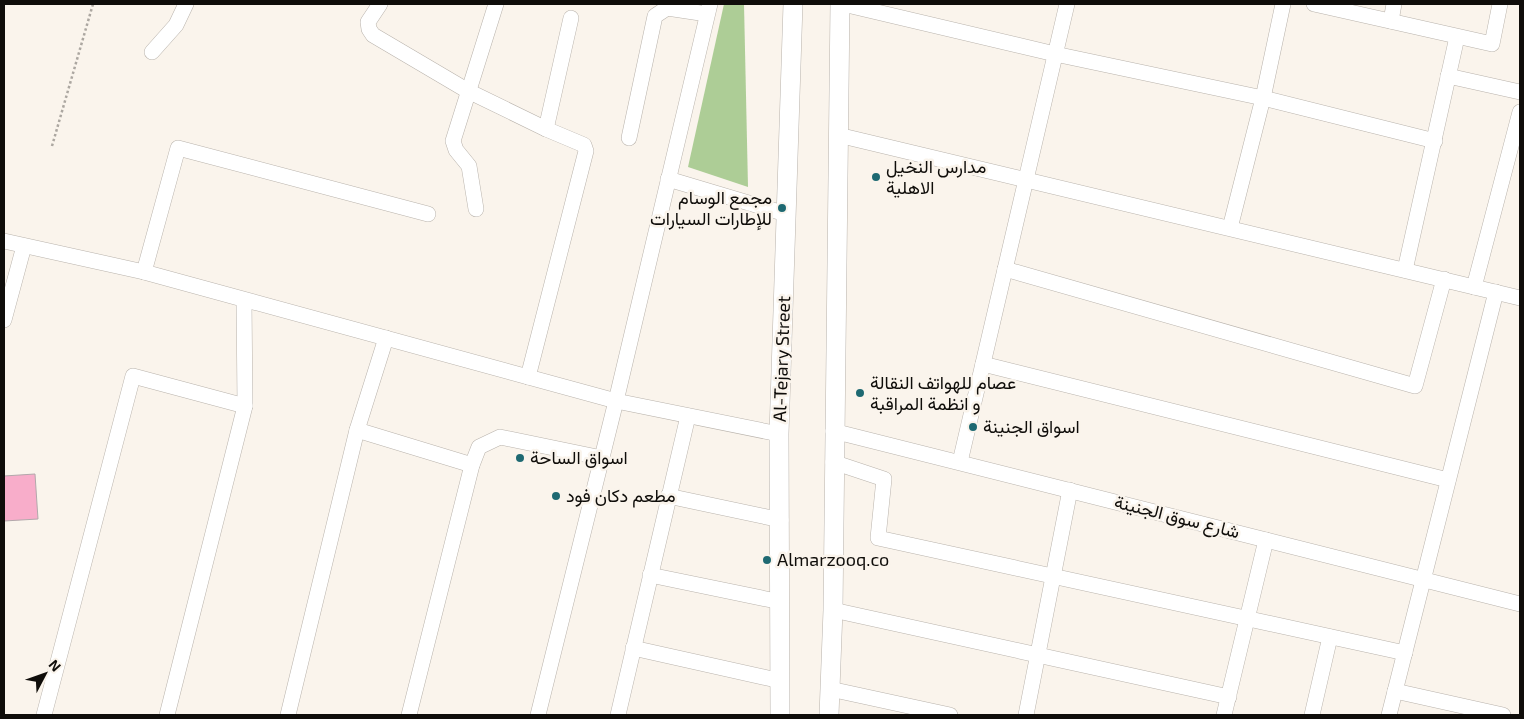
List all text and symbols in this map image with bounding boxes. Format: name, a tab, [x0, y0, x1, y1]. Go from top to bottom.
place label: مدارس النخيل الاهلية	[886, 155, 986, 198]
marker: مدارس النخيل الاهلية	[870, 171, 882, 183]
place label: مجمع الوسام للإطارات السيارات	[650, 186, 772, 231]
marker: مجمع الوسام للإطارات السيارات	[776, 202, 788, 214]
street label: Al-Tejary Street	[768, 295, 794, 422]
place label: عصام للهواتف النقالة و انظمة المراقبة	[870, 371, 1016, 415]
marker: عصام للهواتف النقالة و انظمة المراقبة	[854, 387, 866, 399]
place label: اسواق الجنينة	[983, 415, 1080, 438]
marker: اسواق الجنينة	[967, 421, 979, 433]
place label: اسواق الساحة	[530, 446, 628, 469]
marker: اسواق الساحة	[514, 452, 526, 464]
place label: مطعم دكان فود	[566, 484, 676, 508]
marker: مطعم دكان فود	[550, 490, 562, 502]
street label: شارع سوق الجنينة	[1112, 490, 1242, 544]
place label: Almarzooq.co	[777, 548, 889, 570]
marker: Almarzooq.co	[761, 554, 773, 566]
north arrow	[20, 649, 70, 699]
text: N	[45, 656, 65, 675]

